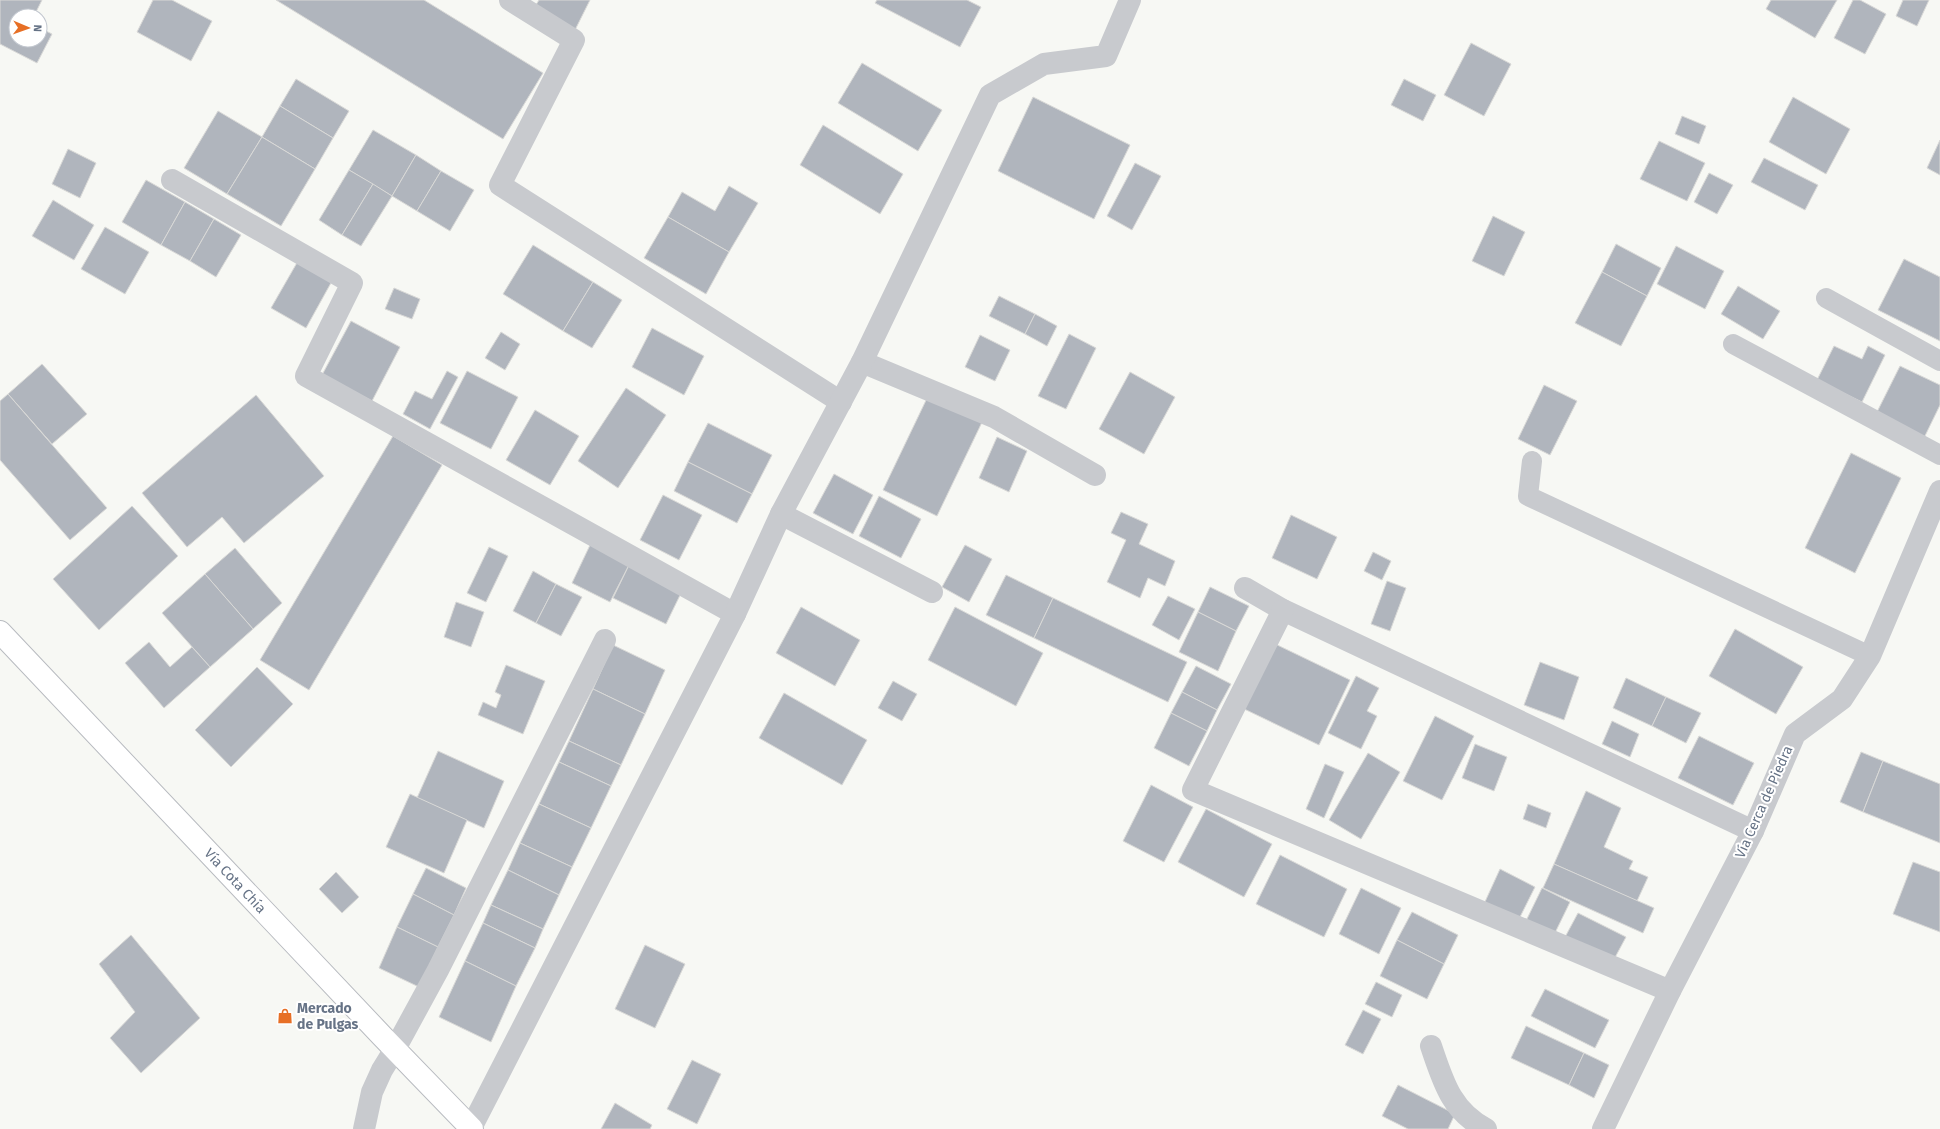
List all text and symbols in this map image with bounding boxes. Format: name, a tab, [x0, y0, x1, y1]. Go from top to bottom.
north arrow	[8, 8, 48, 48]
text: N	[31, 24, 44, 32]
street label: Vía Cerca de Piedra	[1732, 743, 1796, 861]
street label: Vía Cota Chía	[201, 845, 269, 917]
place label: Mercado de Pulgas	[297, 1000, 359, 1033]
shop icon: Mercado de Pulgas	[276, 1007, 294, 1025]

